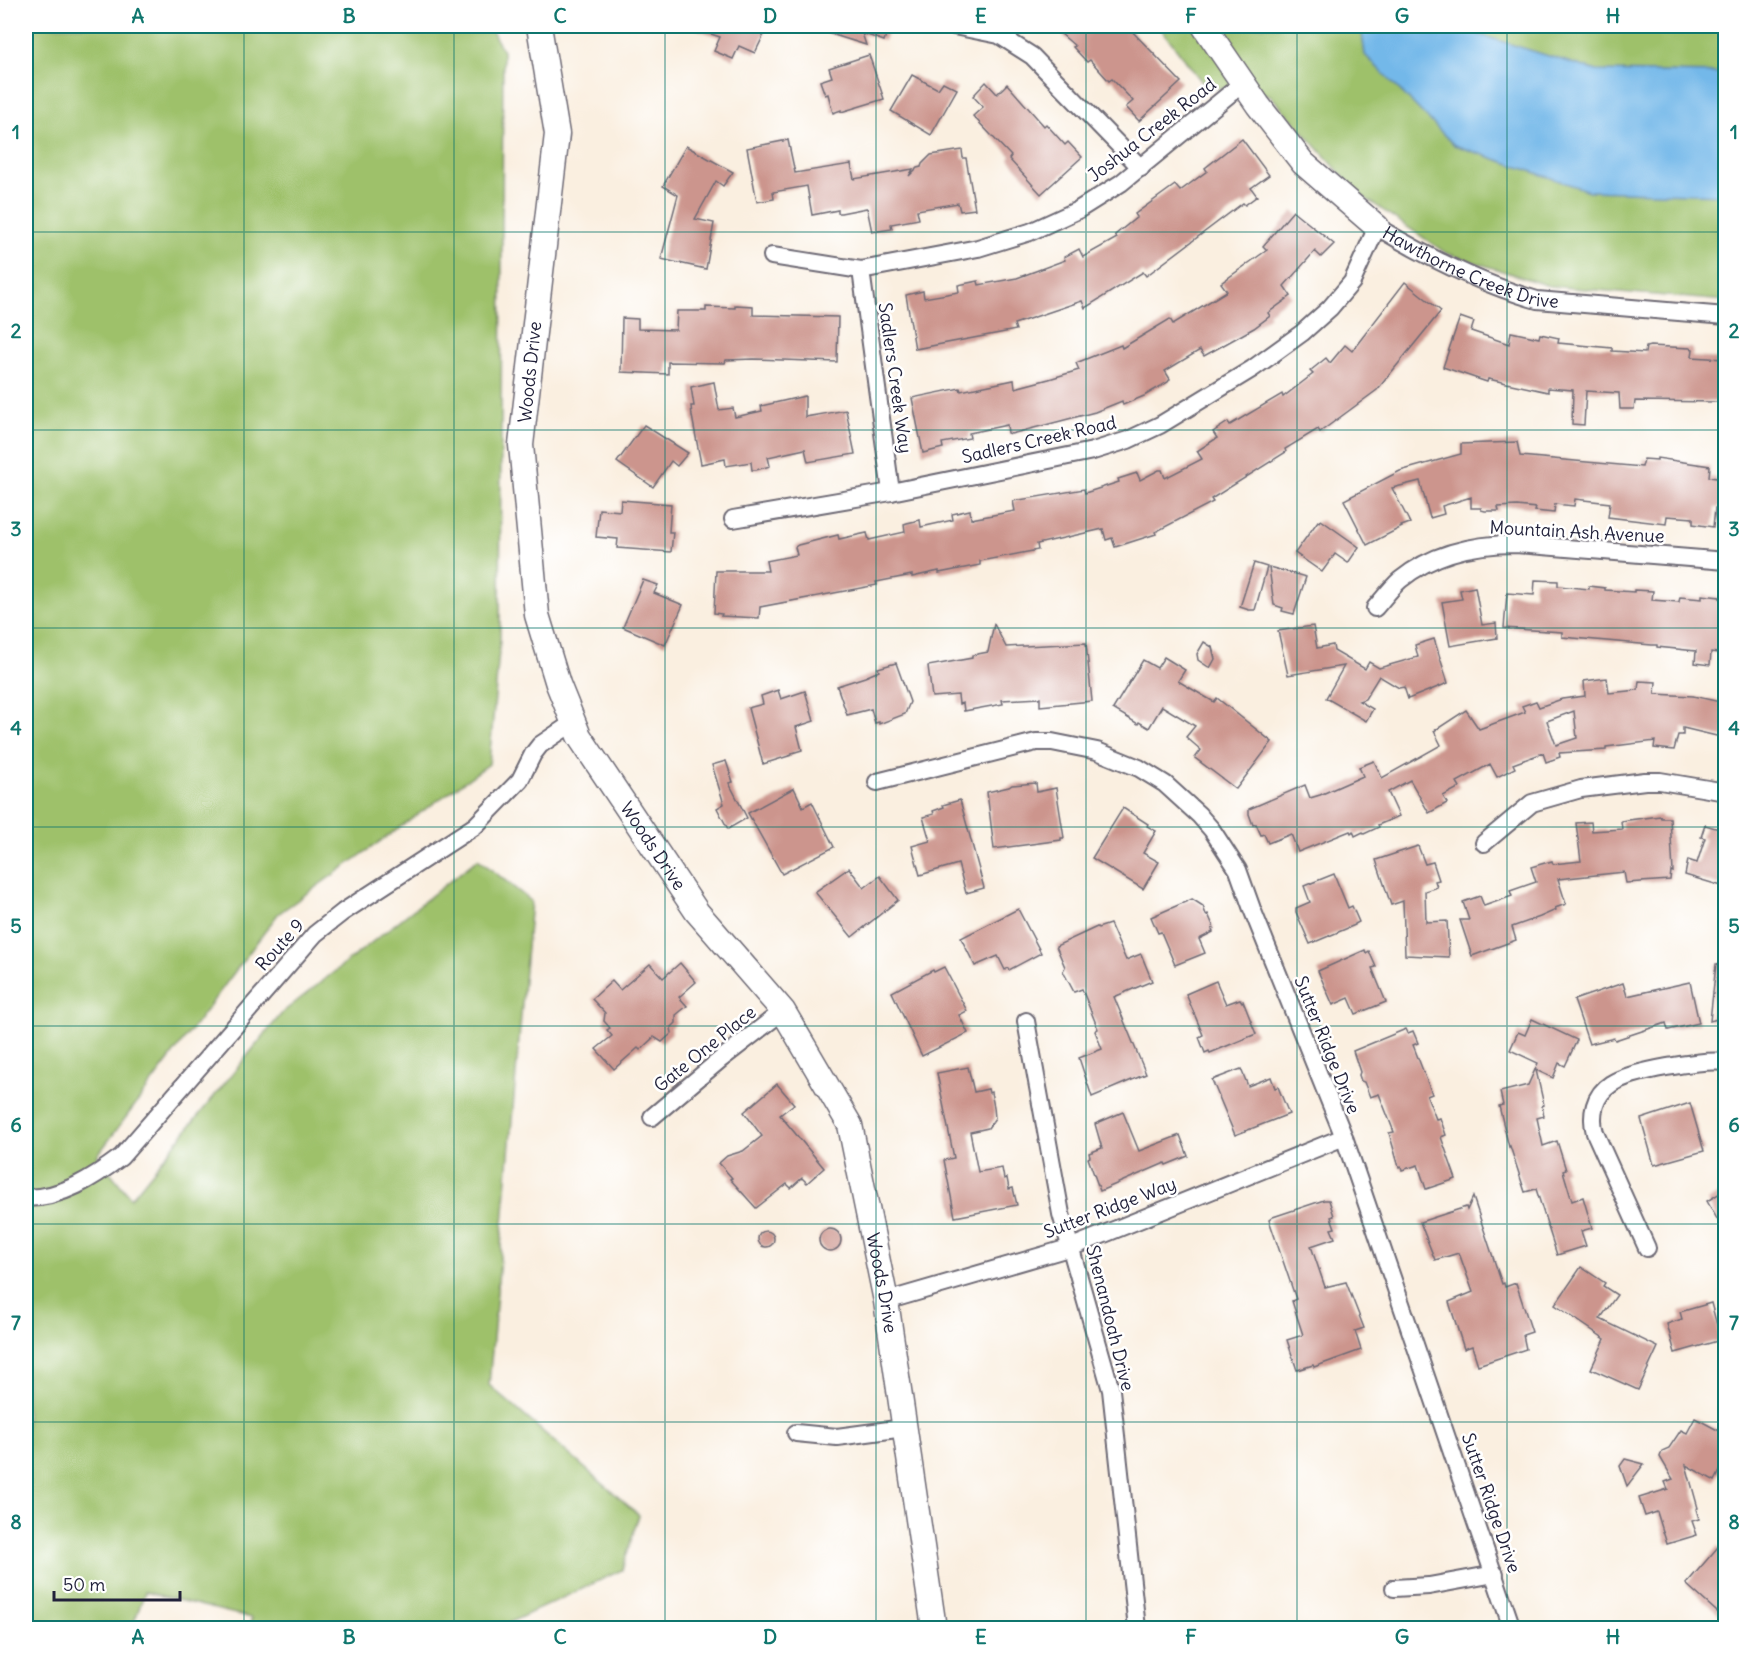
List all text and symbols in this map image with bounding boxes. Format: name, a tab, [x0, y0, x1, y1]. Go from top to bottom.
text: A	[132, 3, 145, 28]
text: B	[342, 3, 356, 28]
text: C	[553, 3, 567, 28]
text: D	[763, 3, 777, 28]
text: E	[975, 3, 987, 28]
text: F	[1185, 3, 1197, 28]
text: G	[1395, 3, 1409, 28]
text: H	[1606, 3, 1620, 28]
street label: Joshua Creek Road	[1083, 72, 1221, 187]
text: 1	[12, 119, 20, 144]
text: 1	[1730, 119, 1738, 144]
street label: Hawthorne Creek Drive	[1379, 221, 1560, 313]
street label: Sadlers Creek Way	[874, 301, 917, 455]
text: 2	[11, 318, 22, 343]
text: 2	[1729, 318, 1740, 343]
street label: Woods Drive	[513, 320, 546, 424]
street label: Sadlers Creek Road	[959, 410, 1119, 468]
street label: Mountain Ash Avenue	[1489, 515, 1665, 548]
text: 3	[10, 516, 22, 541]
text: 3	[1728, 516, 1740, 541]
text: 4	[10, 715, 22, 740]
text: 4	[1728, 715, 1740, 740]
street label: Woods Drive	[615, 797, 691, 894]
text: 5	[10, 913, 22, 938]
text: 5	[1728, 913, 1740, 938]
street label: Route 9	[250, 914, 309, 975]
street label: Sutter Ridge Drive	[1289, 973, 1366, 1117]
street label: Gate One Place	[649, 1000, 761, 1097]
text: 6	[10, 1112, 22, 1137]
text: 6	[1728, 1112, 1740, 1137]
street label: Sutter Ridge Way	[1040, 1172, 1179, 1243]
street label: Woods Drive	[861, 1231, 903, 1335]
street label: Shenandoah Drive	[1081, 1243, 1140, 1393]
text: 7	[11, 1310, 21, 1335]
text: 7	[1729, 1310, 1739, 1335]
street label: Sutter Ridge Drive	[1457, 1430, 1526, 1576]
text: 8	[10, 1509, 22, 1534]
text: 8	[1728, 1509, 1740, 1534]
scale bar	[54, 1564, 180, 1602]
text: 50 m	[63, 1573, 105, 1596]
text: A	[132, 1624, 145, 1649]
text: B	[342, 1624, 356, 1649]
text: C	[553, 1624, 567, 1649]
text: D	[763, 1624, 777, 1649]
text: E	[975, 1624, 987, 1649]
text: F	[1185, 1624, 1197, 1649]
text: G	[1395, 1624, 1409, 1649]
text: H	[1606, 1624, 1620, 1649]

